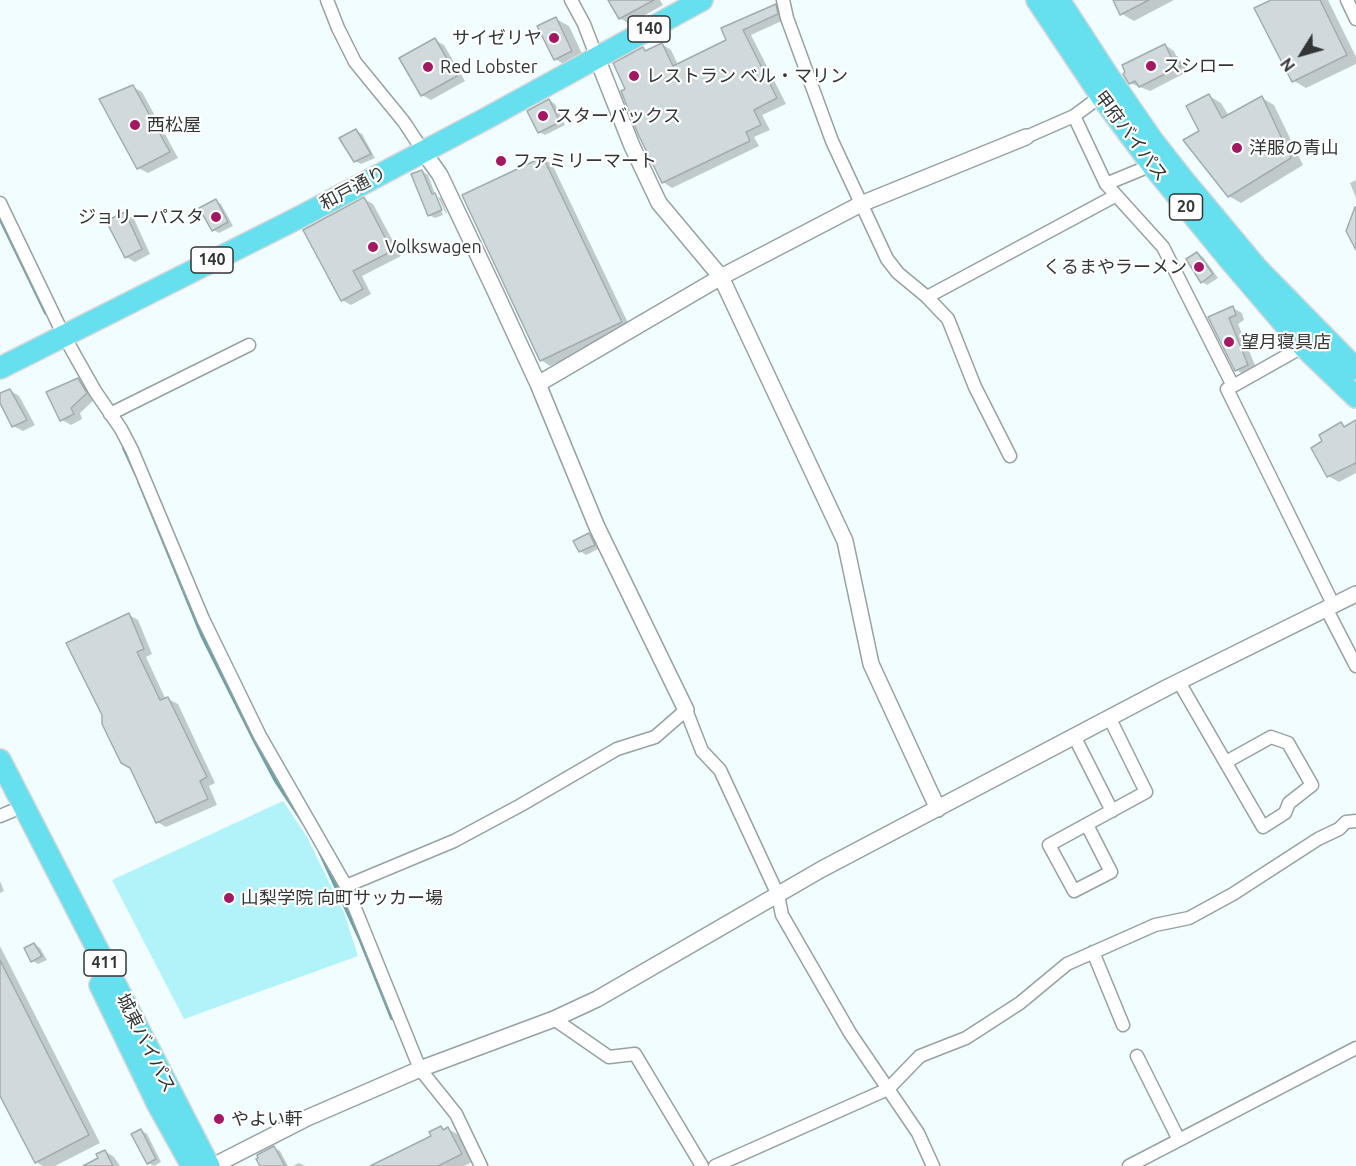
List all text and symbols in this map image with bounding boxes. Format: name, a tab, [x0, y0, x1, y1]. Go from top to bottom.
road number: 140	[628, 16, 670, 42]
north arrow	[1272, 24, 1332, 84]
place label: サイゼリヤ	[452, 27, 542, 49]
marker: サイゼリヤ	[547, 31, 561, 45]
place label: スシロー	[1163, 55, 1235, 77]
text: N	[1277, 55, 1298, 75]
place label: Red Lobster	[440, 56, 538, 78]
marker: スシロー	[1144, 59, 1158, 73]
marker: Red Lobster	[421, 60, 435, 74]
place label: レストラン ベル・マリン	[646, 65, 848, 87]
marker: レストラン ベル・マリン	[627, 69, 641, 83]
street label: 甲府バイパス	[1090, 86, 1172, 186]
place label: スターバックス	[555, 105, 681, 127]
marker: スターバックス	[536, 109, 550, 123]
place label: 西松屋	[147, 114, 201, 136]
marker: 西松屋	[128, 118, 142, 132]
place label: 洋服の青山	[1249, 137, 1339, 159]
marker: 洋服の青山	[1230, 141, 1244, 155]
place label: ファミリーマート	[513, 150, 657, 172]
marker: ファミリーマート	[494, 154, 508, 168]
street label: 和戸通り	[316, 162, 390, 214]
road number: 20	[1170, 194, 1202, 220]
place label: ジョリーパスタ	[78, 206, 204, 228]
marker: ジョリーパスタ	[209, 210, 223, 224]
place label: Volkswagen	[385, 236, 482, 258]
marker: Volkswagen	[366, 240, 380, 254]
road number: 140	[191, 247, 233, 273]
place label: くるまやラーメン	[1043, 256, 1187, 278]
marker: くるまやラーメン	[1192, 260, 1206, 274]
place label: 望月寝具店	[1241, 331, 1331, 353]
marker: 望月寝具店	[1222, 335, 1236, 349]
place label: 山梨学院 向町サッカー場	[241, 887, 443, 909]
marker: 山梨学院 向町サッカー場	[222, 891, 236, 905]
road number: 411	[84, 950, 126, 976]
street label: 城東バイパス	[112, 990, 180, 1096]
place label: やよい軒	[231, 1108, 303, 1130]
marker: やよい軒	[212, 1112, 226, 1126]

